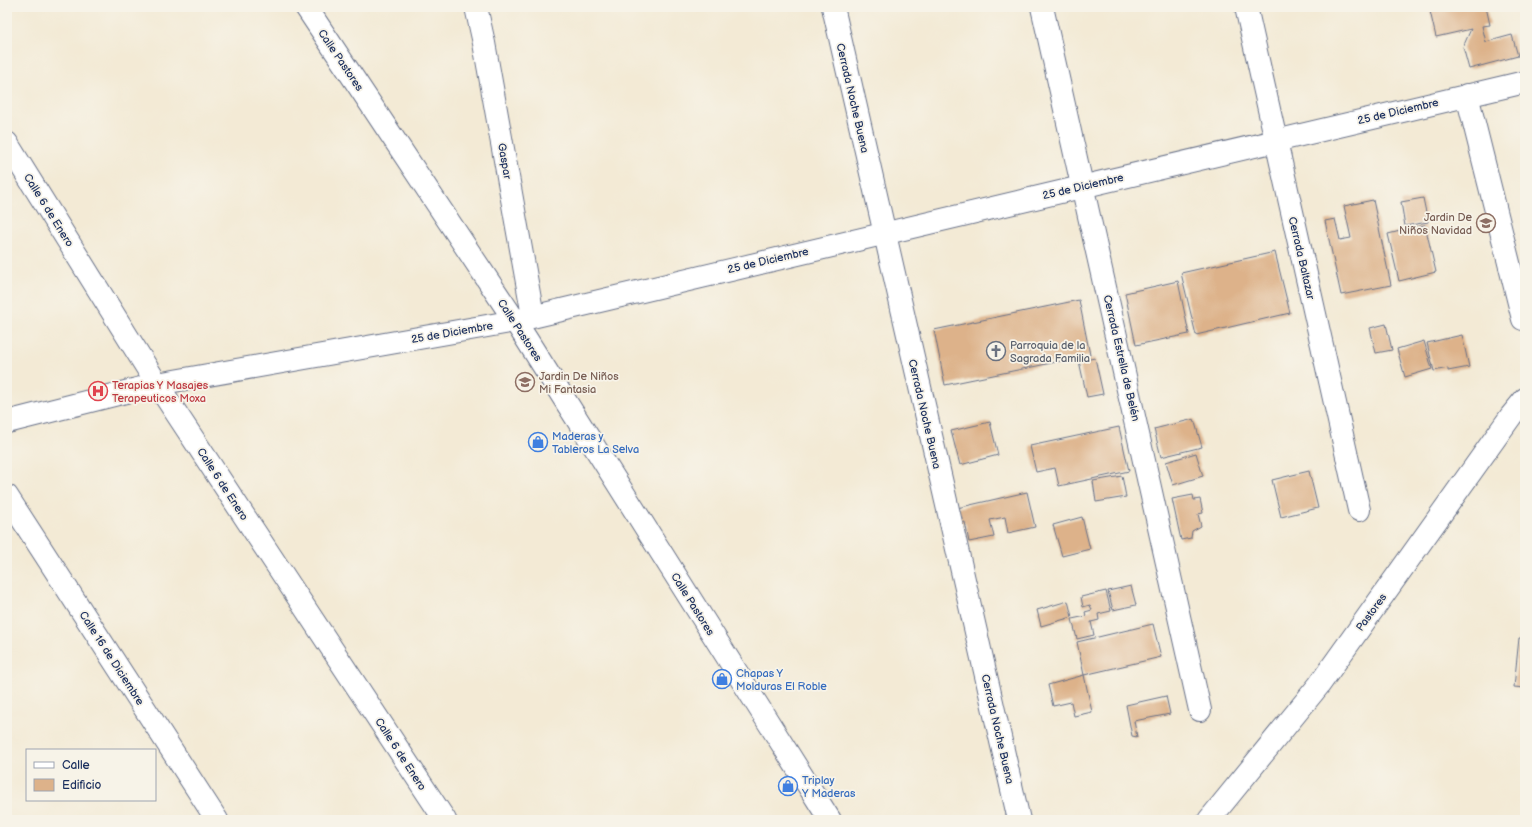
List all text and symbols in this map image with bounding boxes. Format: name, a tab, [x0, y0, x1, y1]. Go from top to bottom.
street label: Calle Pastores	[315, 27, 366, 94]
street label: Cerrada Noche Buena	[834, 42, 871, 154]
street label: 25 de Diciembre	[1356, 96, 1440, 127]
street label: Gaspar	[495, 142, 514, 181]
street label: Calle 6 de Enero	[21, 171, 76, 249]
street label: 25 de Diciembre	[1041, 171, 1125, 202]
place label: Jardin De Niños Navidad	[1399, 211, 1472, 237]
school or university icon: Jardin De Niños Navidad	[1475, 212, 1497, 234]
street label: Cerrada Baltazar	[1286, 215, 1318, 302]
street label: 25 de Diciembre	[726, 245, 810, 276]
street label: Cerrada Estrella de Belén	[1101, 294, 1142, 423]
street label: Calle Pastores	[495, 297, 545, 364]
street label: 25 de Diciembre	[410, 319, 494, 346]
place label: Parroquia de la Sagrada Familia	[1010, 339, 1090, 365]
church icon: Parroquia de la Sagrada Familia	[985, 340, 1007, 362]
street label: Cerrada Noche Buena	[906, 358, 943, 470]
place label: Jardin De Niños Mi Fantasia	[539, 370, 619, 396]
school or university icon: Jardin De Niños Mi Fantasia	[514, 371, 536, 393]
place label: Terapias Y Masajes Terapeuticos Moxa	[112, 379, 209, 405]
hospital icon: Terapias Y Masajes Terapeuticos Moxa	[87, 380, 109, 402]
place label: Maderas y Tableros La Selva	[552, 430, 639, 456]
shop icon: Maderas y Tableros La Selva	[527, 431, 549, 453]
street label: Calle 6 de Enero	[194, 446, 251, 523]
street label: Calle Pastores	[668, 570, 717, 639]
street label: Pastores	[1353, 591, 1390, 634]
street label: Calle 16 de Diciembre	[76, 609, 147, 708]
place label: Chapas Y Molduras El Roble	[736, 667, 827, 693]
shop icon: Chapas Y Molduras El Roble	[711, 668, 733, 690]
street label: Cerrada Noche Buena	[979, 673, 1016, 785]
street label: Calle 6 de Enero	[372, 716, 429, 793]
legend	[26, 749, 156, 801]
text: Calle	[62, 758, 90, 773]
place label: Triplay Y Maderas	[801, 774, 856, 800]
shop icon: Triplay Y Maderas	[777, 775, 799, 797]
text: Edificio	[62, 778, 102, 793]

